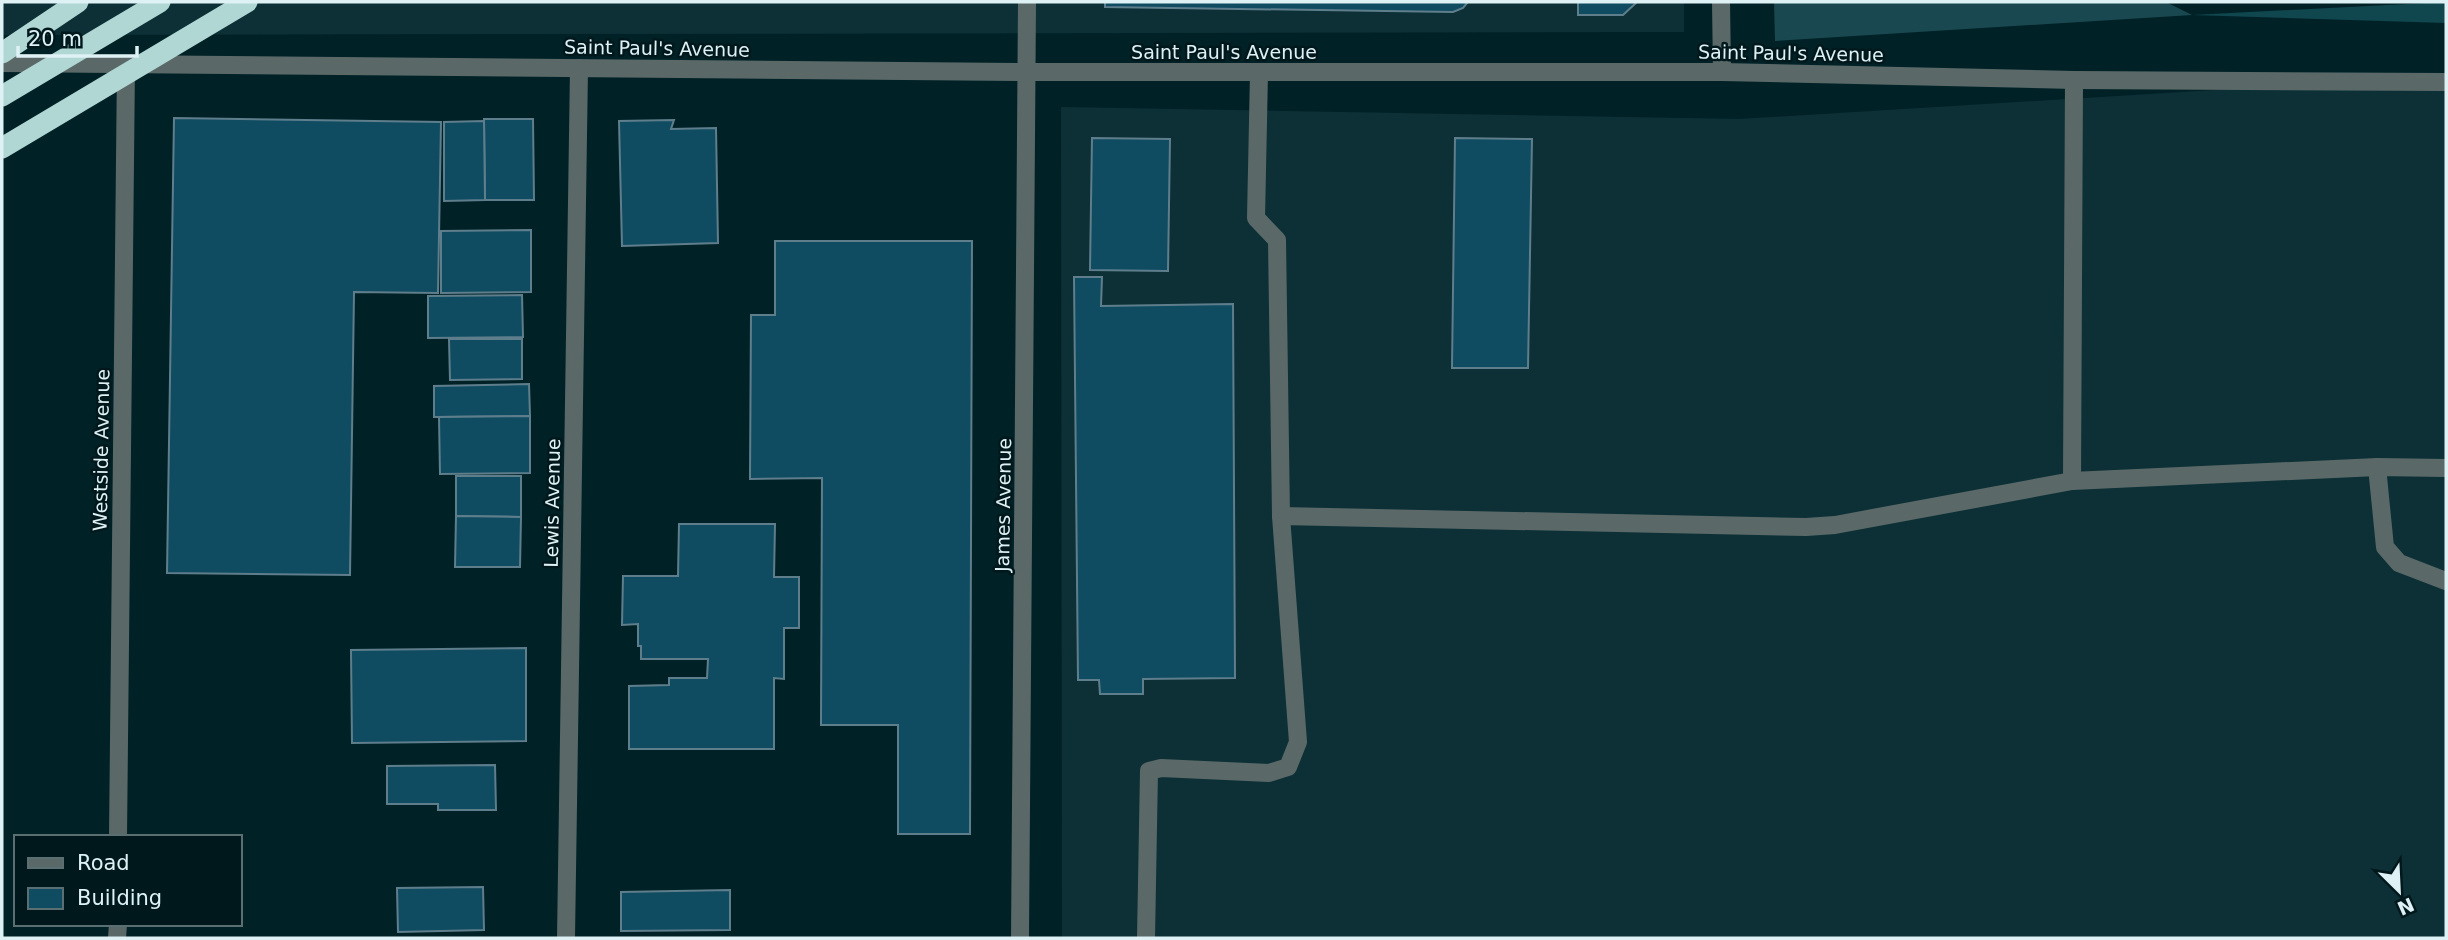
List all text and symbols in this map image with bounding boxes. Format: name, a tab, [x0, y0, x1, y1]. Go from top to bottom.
scale bar	[18, 14, 136, 58]
text: 20 m	[28, 27, 82, 51]
street label: Saint Paul's Avenue	[564, 35, 750, 61]
street label: Saint Paul's Avenue	[1698, 40, 1884, 66]
street label: Saint Paul's Avenue	[1131, 41, 1317, 63]
street label: Westside Avenue	[89, 369, 113, 531]
street label: Lewis Avenue	[540, 438, 564, 568]
street label: James Avenue	[991, 438, 1015, 573]
legend	[14, 835, 242, 926]
text: Road	[77, 851, 130, 875]
north arrow	[2364, 856, 2434, 926]
text: Building	[77, 886, 162, 910]
text: N	[2394, 893, 2418, 920]

